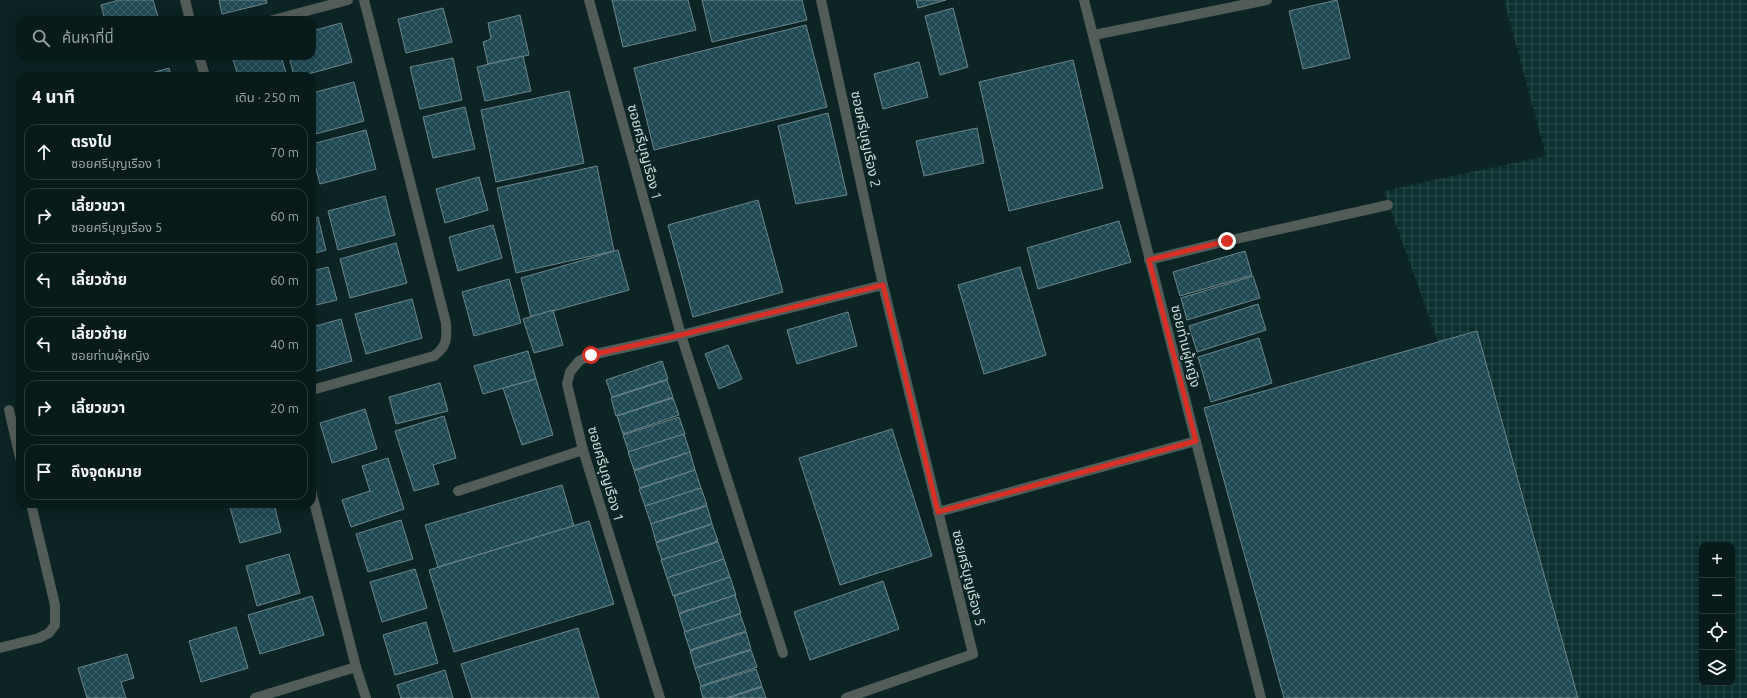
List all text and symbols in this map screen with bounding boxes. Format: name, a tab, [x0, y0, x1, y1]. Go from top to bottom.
search box	[16, 16, 316, 60]
icon: search	[30, 27, 52, 49]
text: ค้นหาที่นี่	[62, 29, 114, 46]
text: 4 นาที	[32, 87, 75, 106]
street label: ซอยศรีบุญเรือง 2	[847, 89, 884, 189]
text: เดิน · 250 m	[235, 90, 300, 104]
street label: ซอยศรีบุญเรือง 1	[624, 102, 665, 202]
text: ตรงไป	[71, 133, 112, 150]
icon: ahead	[33, 141, 55, 163]
text: 70 m	[270, 145, 299, 159]
text: ซอยศรีบุญเรือง 1	[71, 156, 162, 170]
text: เลี้ยวขวา	[71, 197, 125, 214]
icon: right	[33, 205, 55, 227]
text: 60 m	[270, 209, 299, 223]
text: ซอยศรีบุญเรือง 5	[71, 220, 162, 234]
route end	[1218, 232, 1236, 250]
icon: left	[33, 269, 55, 291]
text: เลี้ยวซ้าย	[71, 271, 127, 288]
text: 60 m	[270, 273, 299, 287]
street label: ซอยท่านผู้หญิง	[1167, 303, 1204, 389]
text: เลี้ยวซ้าย	[71, 325, 127, 342]
icon: left	[33, 333, 55, 355]
text: 40 m	[270, 337, 299, 351]
route start	[582, 346, 600, 364]
text: ซอยท่านผู้หญิง	[71, 348, 149, 362]
icon: right	[33, 397, 55, 419]
text: เลี้ยวขวา	[71, 399, 125, 416]
text: 20 m	[270, 401, 299, 415]
street label: ซอยศรีบุญเรือง 1	[584, 424, 627, 524]
icon: arrive	[33, 461, 55, 483]
text: ถึงจุดหมาย	[71, 463, 142, 480]
street label: ซอยศรีบุญเรือง 5	[948, 528, 989, 628]
map controls	[1699, 542, 1735, 686]
button: +	[1699, 542, 1735, 578]
button: −	[1699, 578, 1735, 614]
button: locate	[1699, 614, 1735, 650]
button: layers	[1699, 650, 1735, 686]

